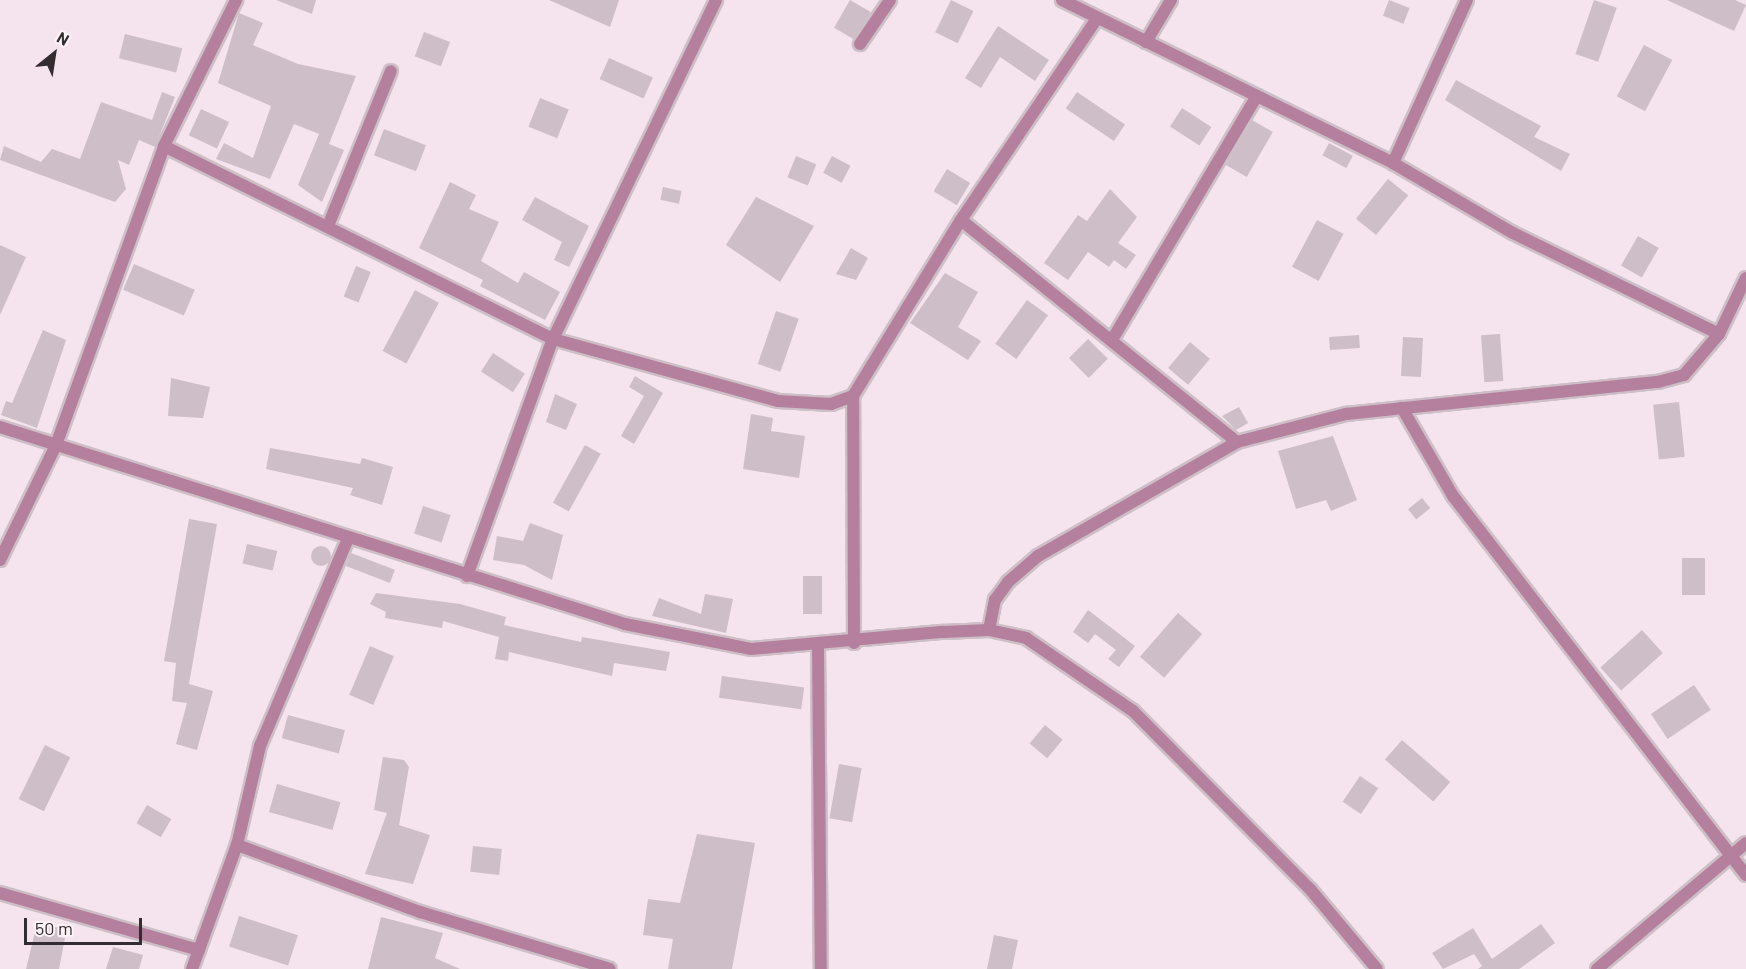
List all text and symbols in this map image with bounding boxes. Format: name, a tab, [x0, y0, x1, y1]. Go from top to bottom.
north arrow	[24, 24, 84, 84]
text: N	[54, 27, 73, 49]
scale bar	[27, 906, 146, 944]
text: 50 m	[35, 917, 73, 939]

